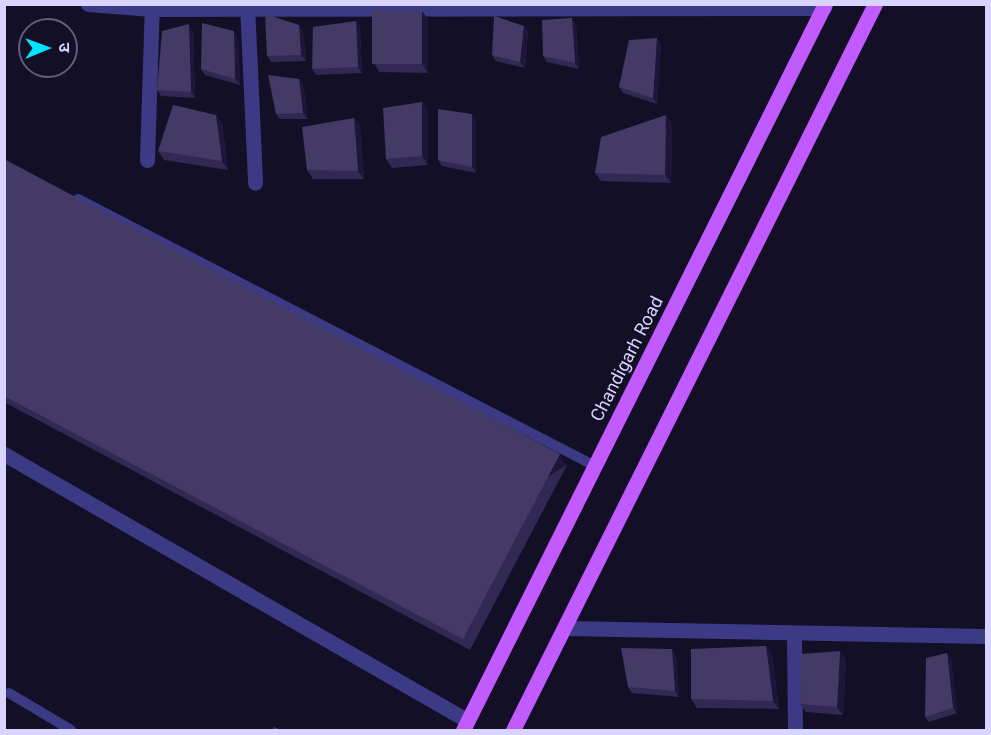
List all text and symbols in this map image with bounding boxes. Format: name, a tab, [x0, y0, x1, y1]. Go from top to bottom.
north arrow	[18, 18, 78, 78]
text: उ	[55, 43, 74, 53]
street label: Chandigarh Road	[586, 293, 668, 425]

